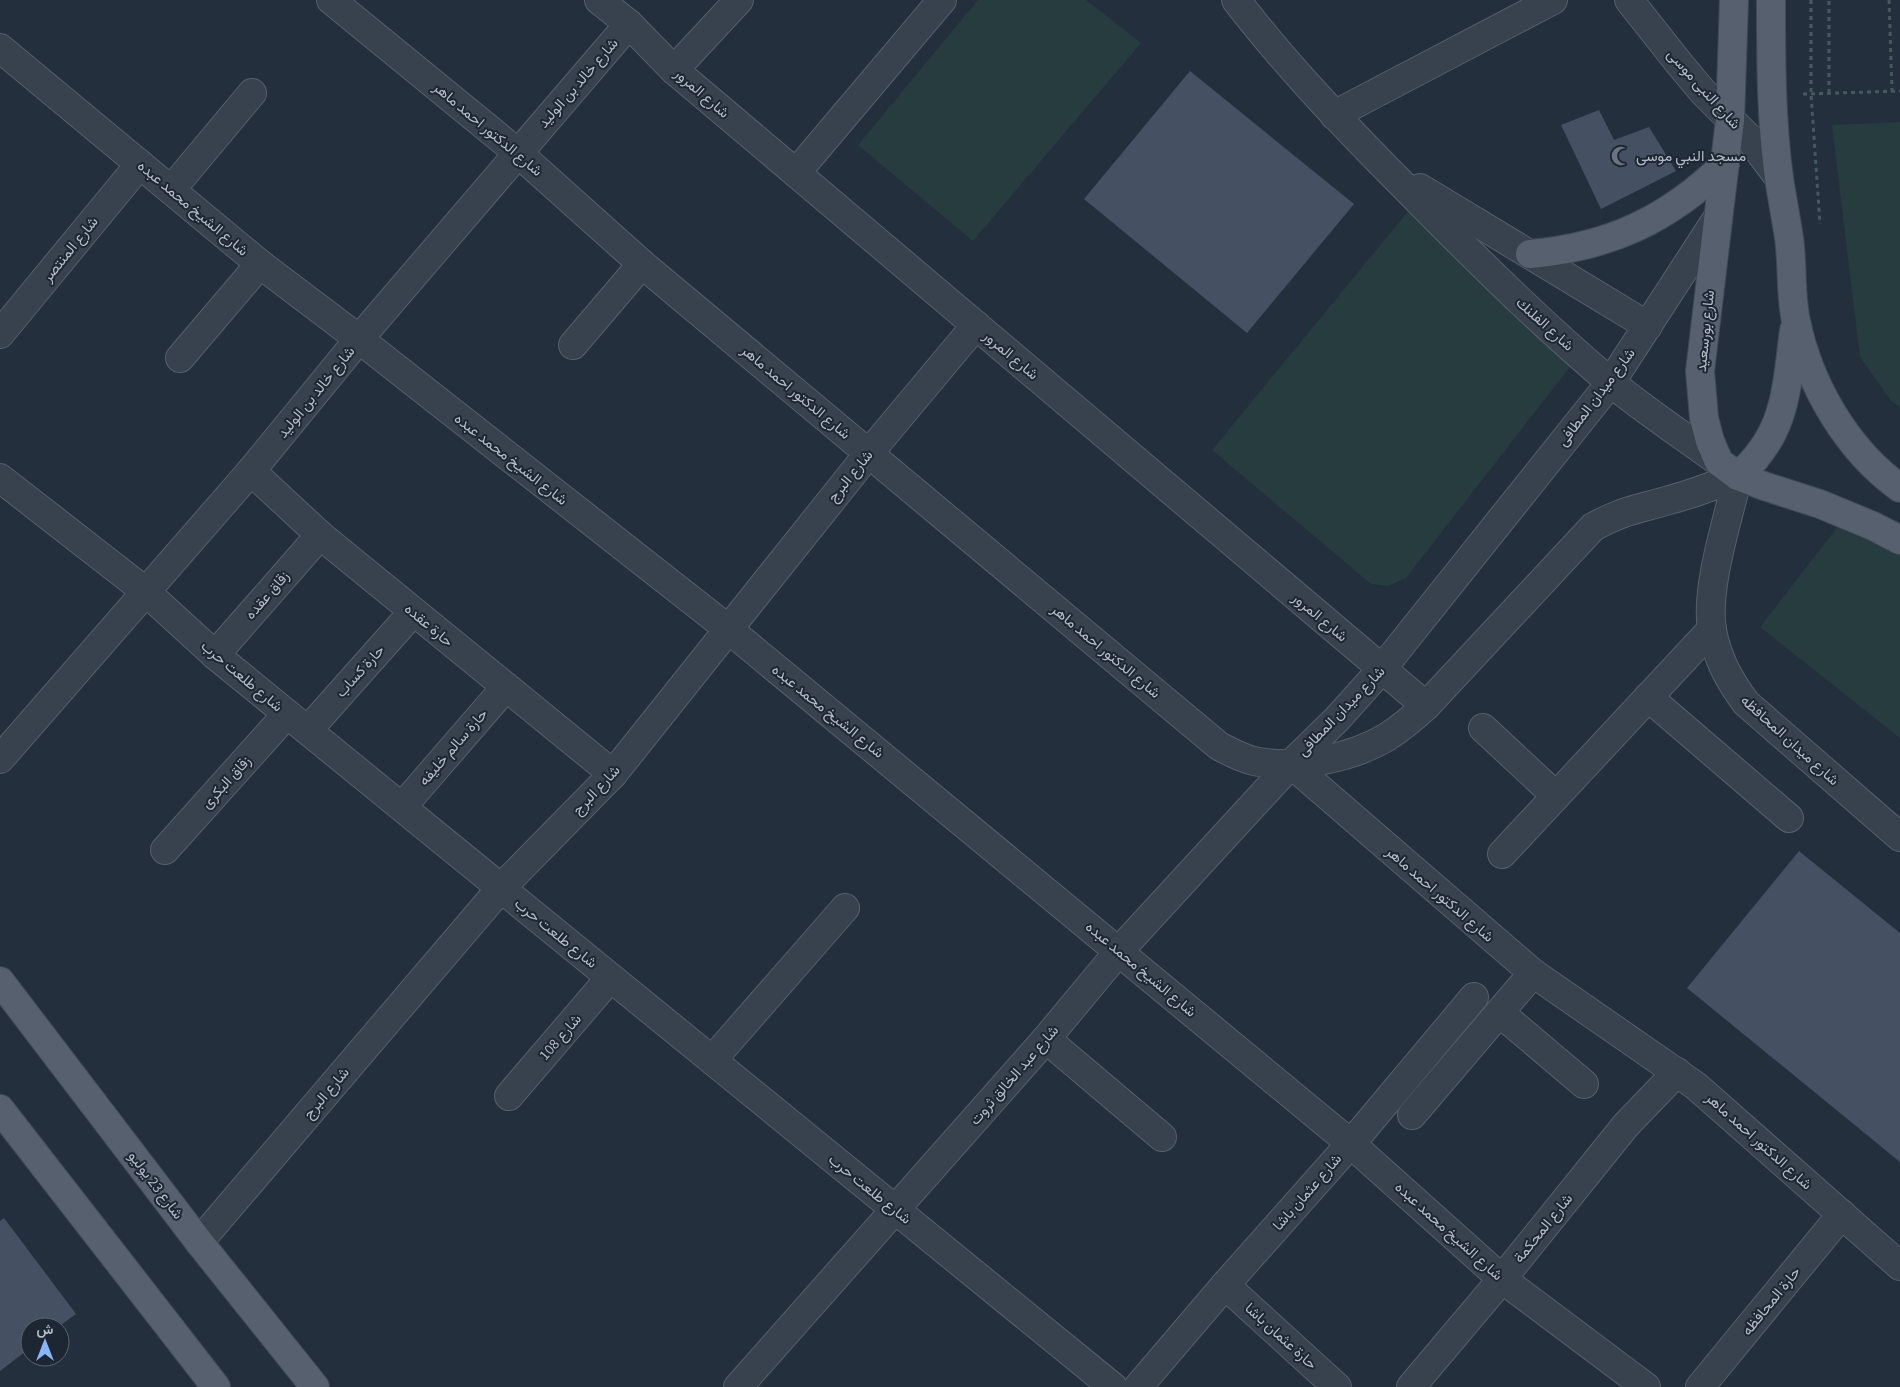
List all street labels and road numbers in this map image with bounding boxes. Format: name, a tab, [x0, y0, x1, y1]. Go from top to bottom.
street label: شارع خالد بن الوليد	[533, 34, 623, 133]
street label: شارع النبى موسى	[1662, 45, 1746, 134]
street label: شارع المرور	[669, 63, 734, 123]
street label: شارع الدكتور احمد ماهر	[428, 77, 547, 182]
street label: شارع الشيخ محمد عبده	[133, 156, 253, 261]
street label: شارع المنتصر	[37, 212, 103, 287]
street label: شارع بورسعيد	[1691, 289, 1720, 373]
street label: شارع الفلنك	[1511, 293, 1579, 356]
street label: شارع المرور	[978, 325, 1043, 385]
street label: شارع الدكتور احمد ماهر	[736, 340, 855, 445]
street label: شارع خالد بن الوليد	[273, 342, 360, 443]
street label: شارع ميدان المطافى	[1552, 344, 1640, 451]
street label: شارع الشيخ محمد عبده	[449, 408, 572, 511]
street label: شارع البرج	[823, 445, 878, 507]
street label: زقاق عقده	[240, 566, 295, 624]
street label: شارع المرور	[1287, 587, 1352, 647]
street label: حارة عقده	[400, 599, 458, 652]
street label: شارع الدكتور احمد ماهر	[1046, 599, 1165, 704]
street label: شارع طلعت حرب	[196, 636, 287, 717]
street label: حارة كساب	[331, 640, 390, 702]
street label: شارع الشيخ محمد عبده	[767, 659, 888, 763]
street label: شارع ميدان المطافى	[1293, 661, 1390, 761]
street label: شارع ميدان المحافظه	[1736, 690, 1844, 791]
street label: حارة سالم خليفه	[414, 704, 493, 790]
street label: زقاق البكرى	[197, 751, 256, 814]
street label: شارع البرج	[568, 760, 625, 820]
street label: شارع الدكتور احمد ماهر	[1380, 841, 1498, 947]
street label: شارع طلعت حرب	[510, 893, 602, 973]
street label: شارع الشيخ محمد عبده	[1081, 917, 1201, 1022]
street label: شارع 108	[534, 1009, 587, 1065]
street label: شارع عبد الخالق ثروت	[965, 1020, 1064, 1130]
street label: شارع البرج	[298, 1063, 354, 1124]
street label: شارع الدكتور احمد ماهر	[1700, 1087, 1817, 1195]
street label: شارع 23 يوليو	[123, 1147, 188, 1224]
street label: شارع طلعت حرب	[824, 1149, 916, 1229]
street label: شارع عثمان باشا	[1268, 1149, 1347, 1236]
street label: شارع الشيخ محمد عبده	[1390, 1177, 1507, 1286]
street label: شارع المحكمة	[1509, 1189, 1578, 1268]
street label: حارة المحافظه	[1737, 1262, 1806, 1340]
street label: حارة عثمان باشا	[1240, 1298, 1321, 1375]

